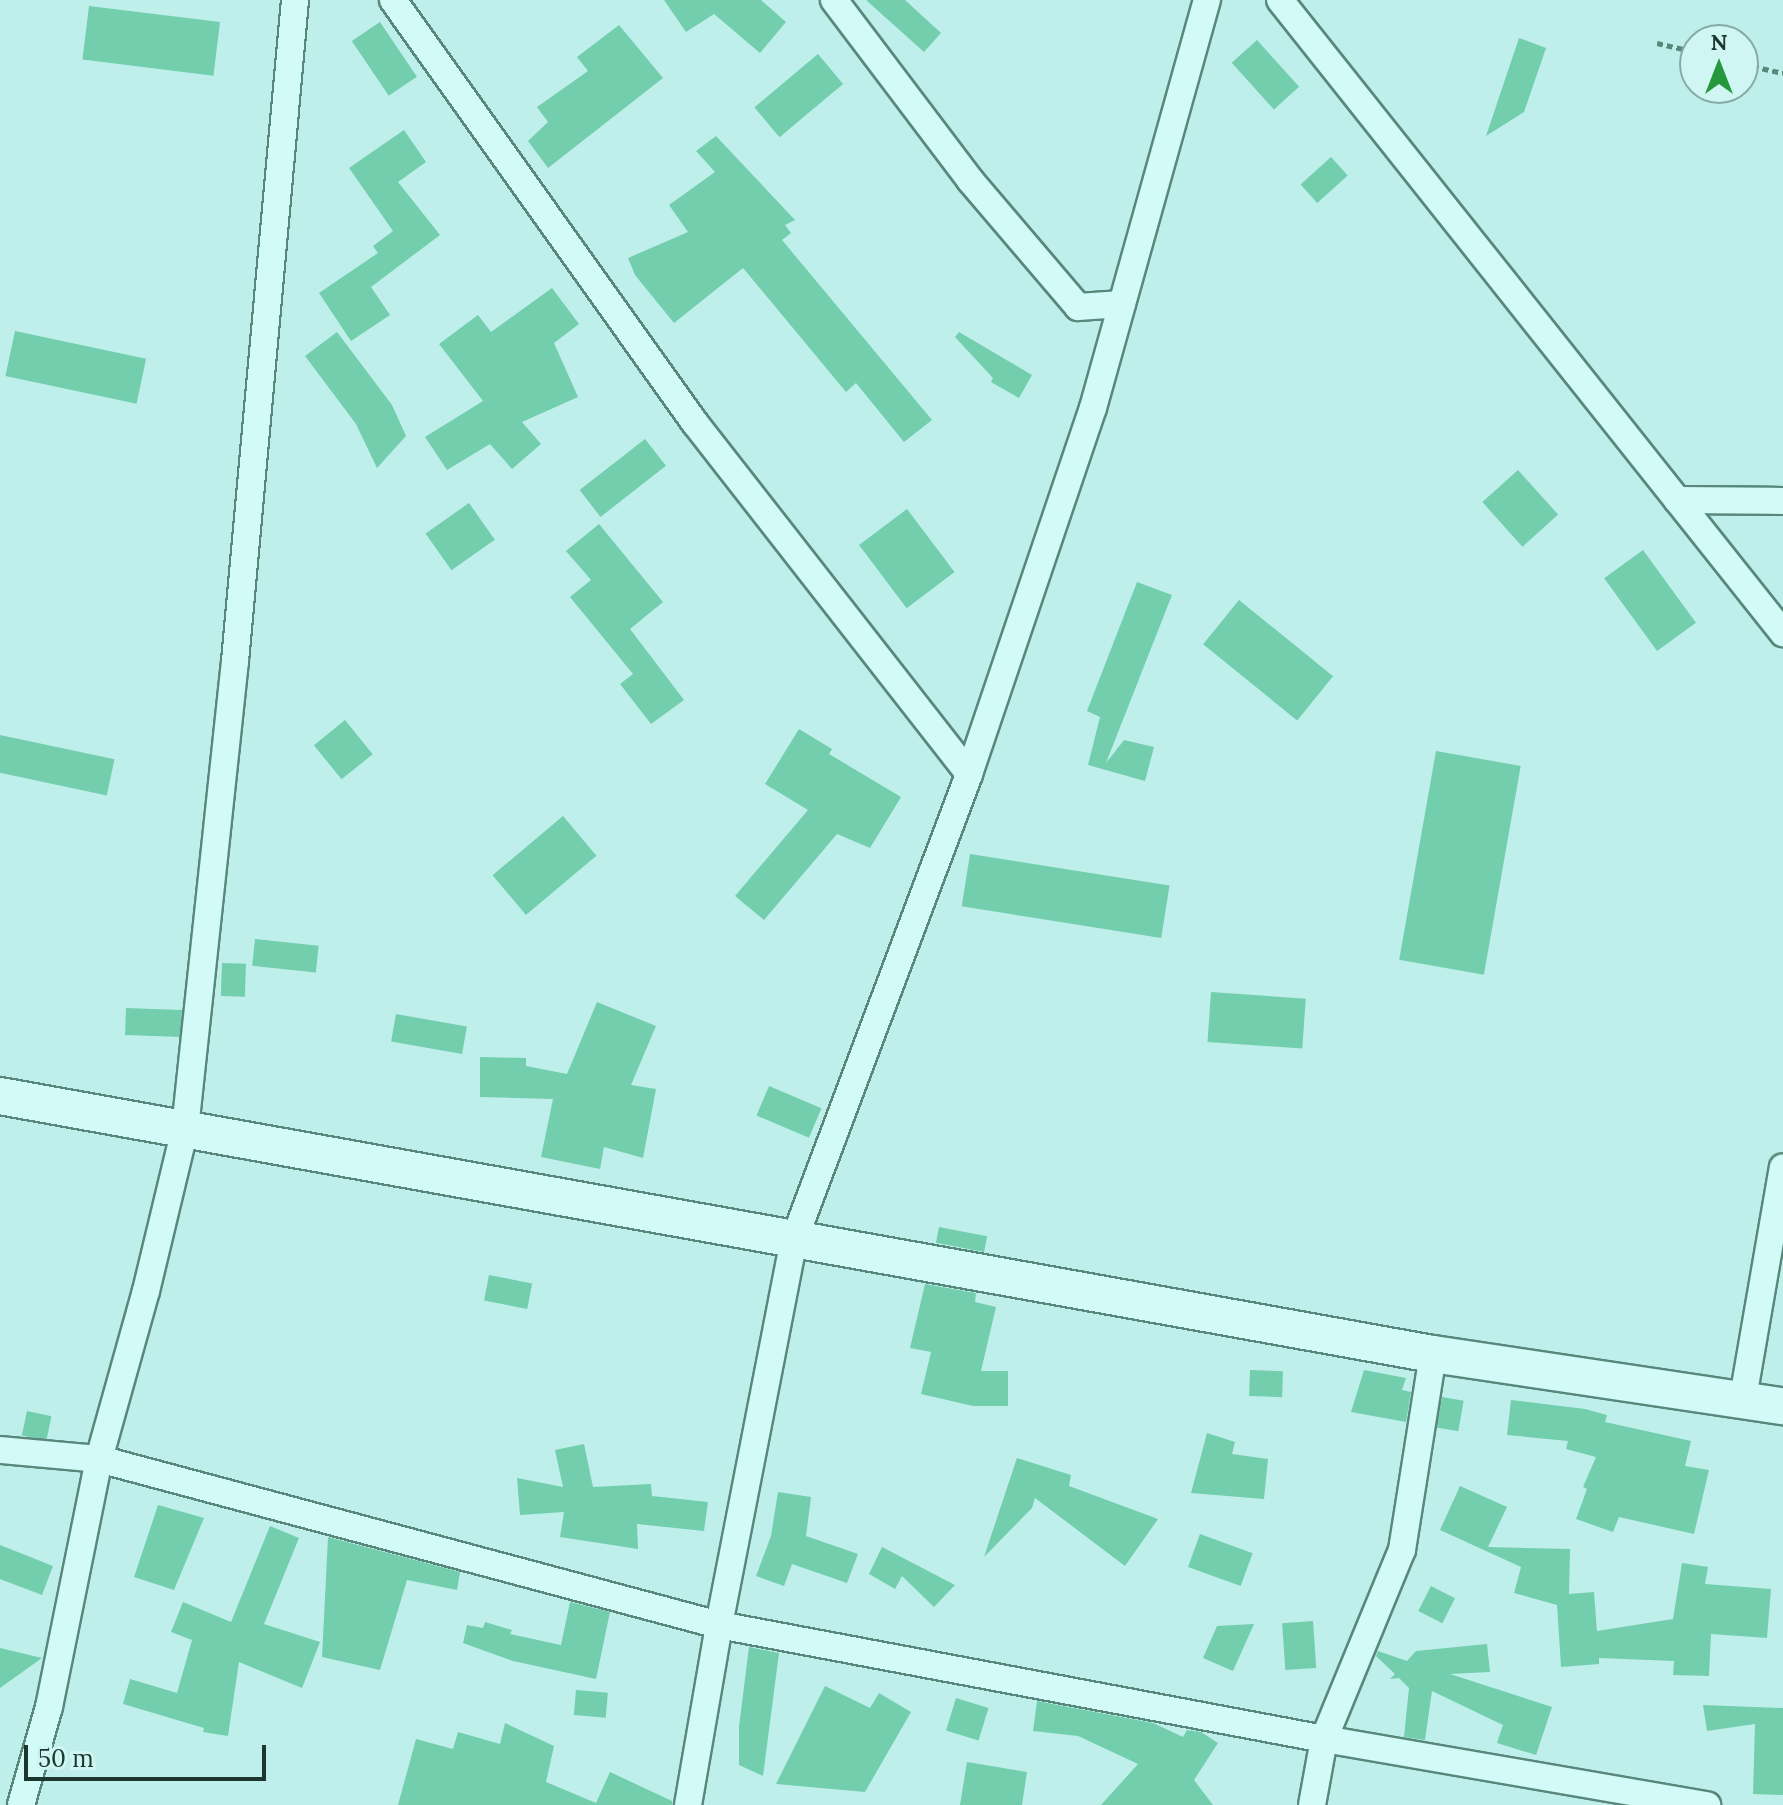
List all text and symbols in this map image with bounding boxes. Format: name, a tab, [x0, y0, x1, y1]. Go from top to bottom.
north arrow	[1679, 24, 1759, 104]
text: N	[1710, 28, 1728, 56]
scale bar	[28, 1729, 270, 1779]
text: 50 m	[38, 1743, 94, 1774]

